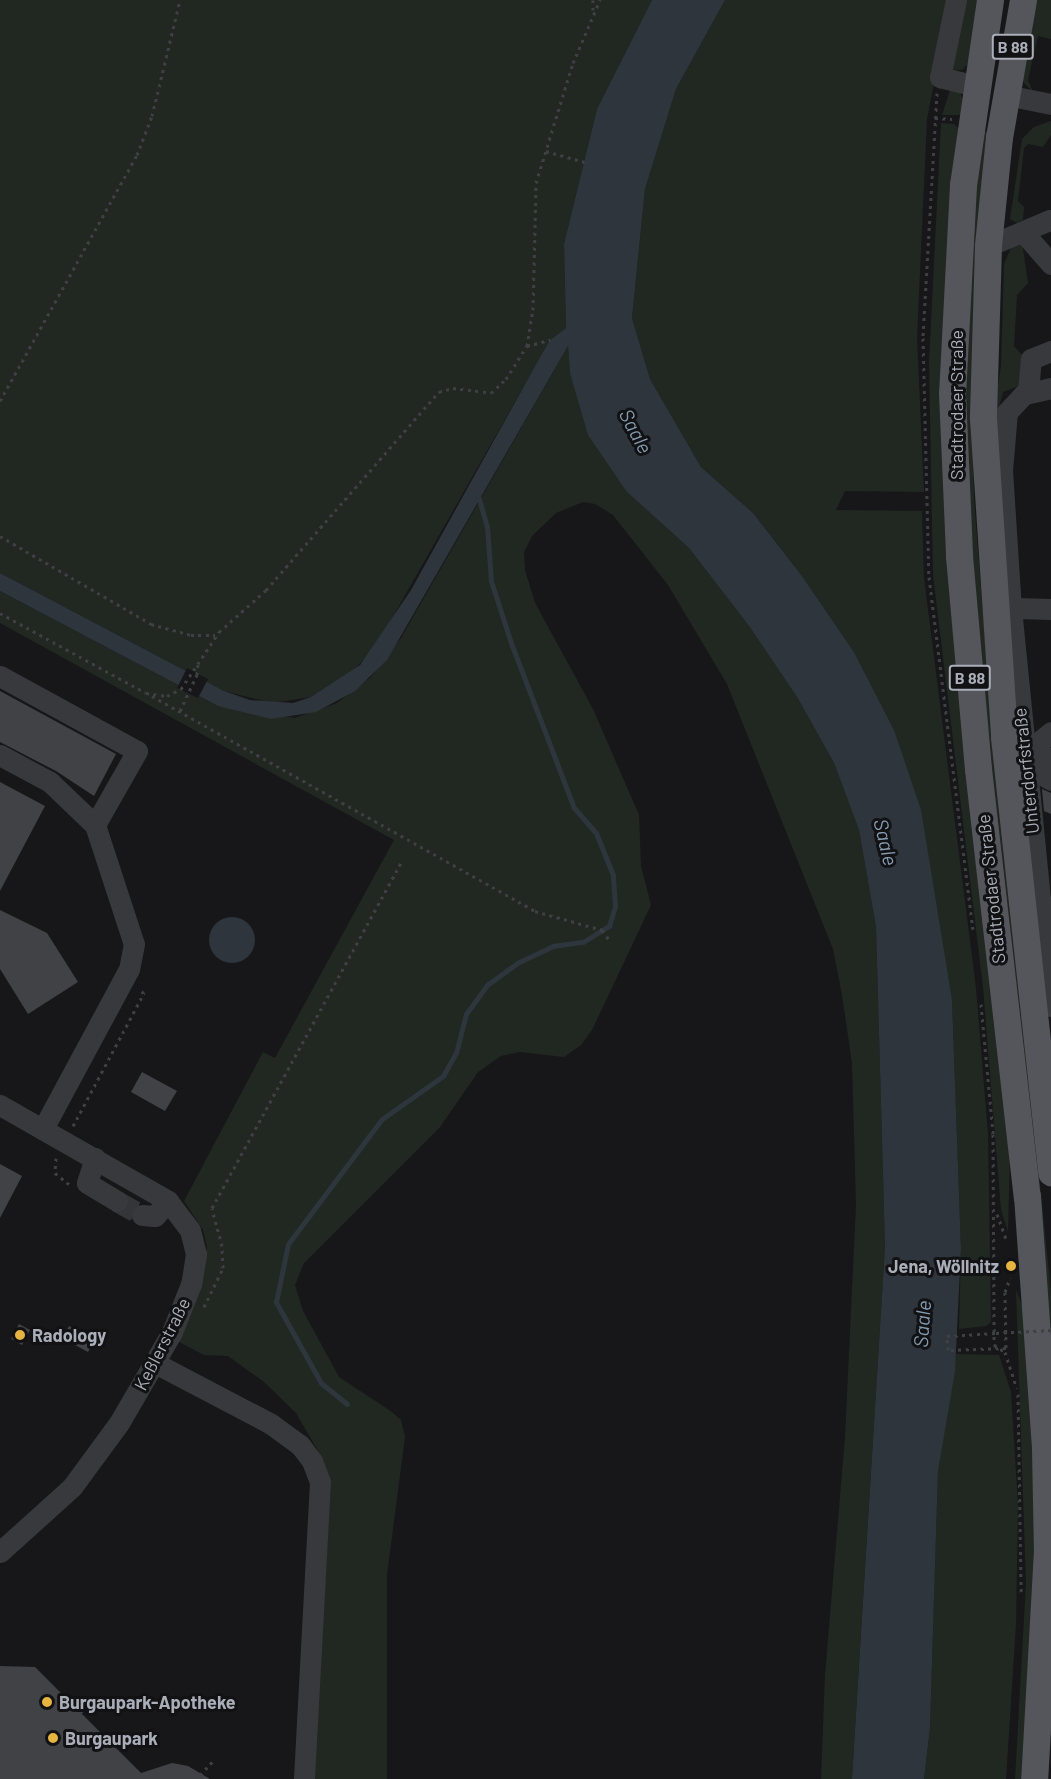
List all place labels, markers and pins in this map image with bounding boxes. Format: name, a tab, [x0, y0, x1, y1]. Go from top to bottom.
place label: Jena, Wöllnitz	[888, 1255, 999, 1277]
marker: Jena, Wöllnitz	[1004, 1259, 1018, 1273]
place label: Radology	[32, 1324, 106, 1346]
marker: Radology	[13, 1328, 27, 1342]
place label: Burgaupark-Apotheke	[59, 1691, 235, 1713]
marker: Burgaupark-Apotheke	[40, 1695, 54, 1709]
place label: Burgaupark	[65, 1727, 158, 1749]
marker: Burgaupark	[46, 1731, 60, 1745]

